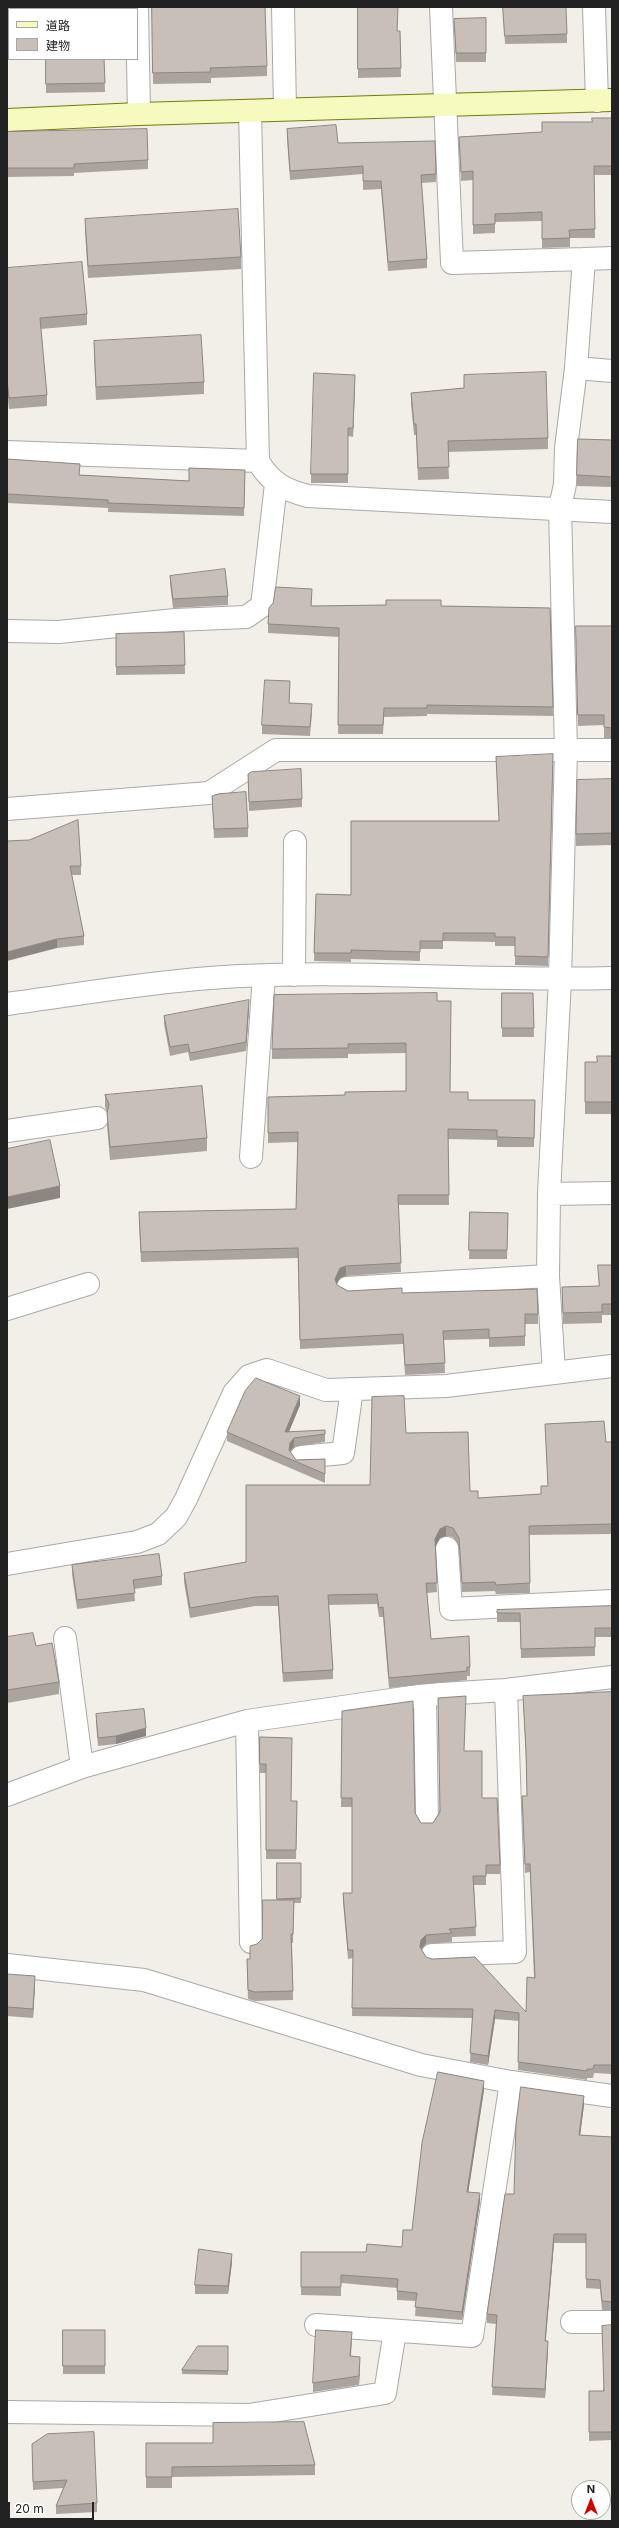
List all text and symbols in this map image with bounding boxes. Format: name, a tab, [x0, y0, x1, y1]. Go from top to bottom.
legend	[8, 8, 138, 60]
text: 道路	[46, 18, 70, 33]
text: 建物	[46, 38, 70, 53]
north arrow	[571, 2480, 611, 2520]
text: N	[587, 2482, 595, 2496]
scale bar	[10, 2494, 96, 2520]
text: 20 m	[15, 2501, 44, 2516]

